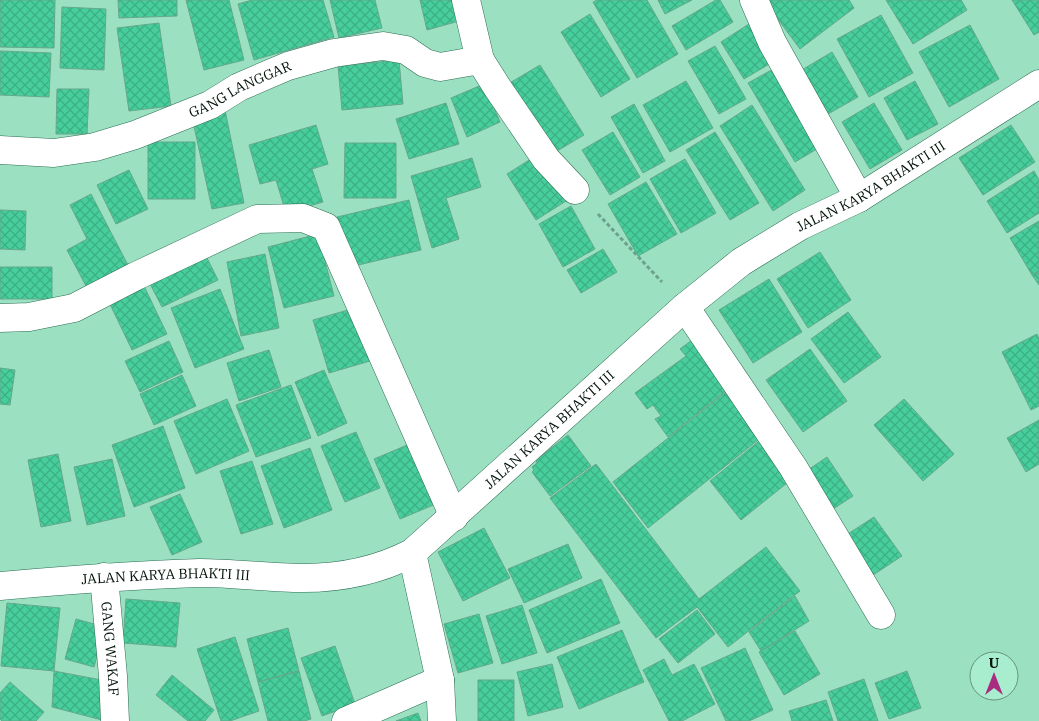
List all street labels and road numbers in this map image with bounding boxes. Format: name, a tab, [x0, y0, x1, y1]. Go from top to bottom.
street label: GANG LANGGAR	[186, 56, 294, 122]
street label: JALAN KARYA BHAKTI III	[792, 137, 949, 235]
street label: JALAN KARYA BHAKTI III	[480, 366, 618, 493]
street label: JALAN KARYA BHAKTI III	[81, 564, 251, 588]
street label: GANG WAKAF	[97, 601, 123, 696]

